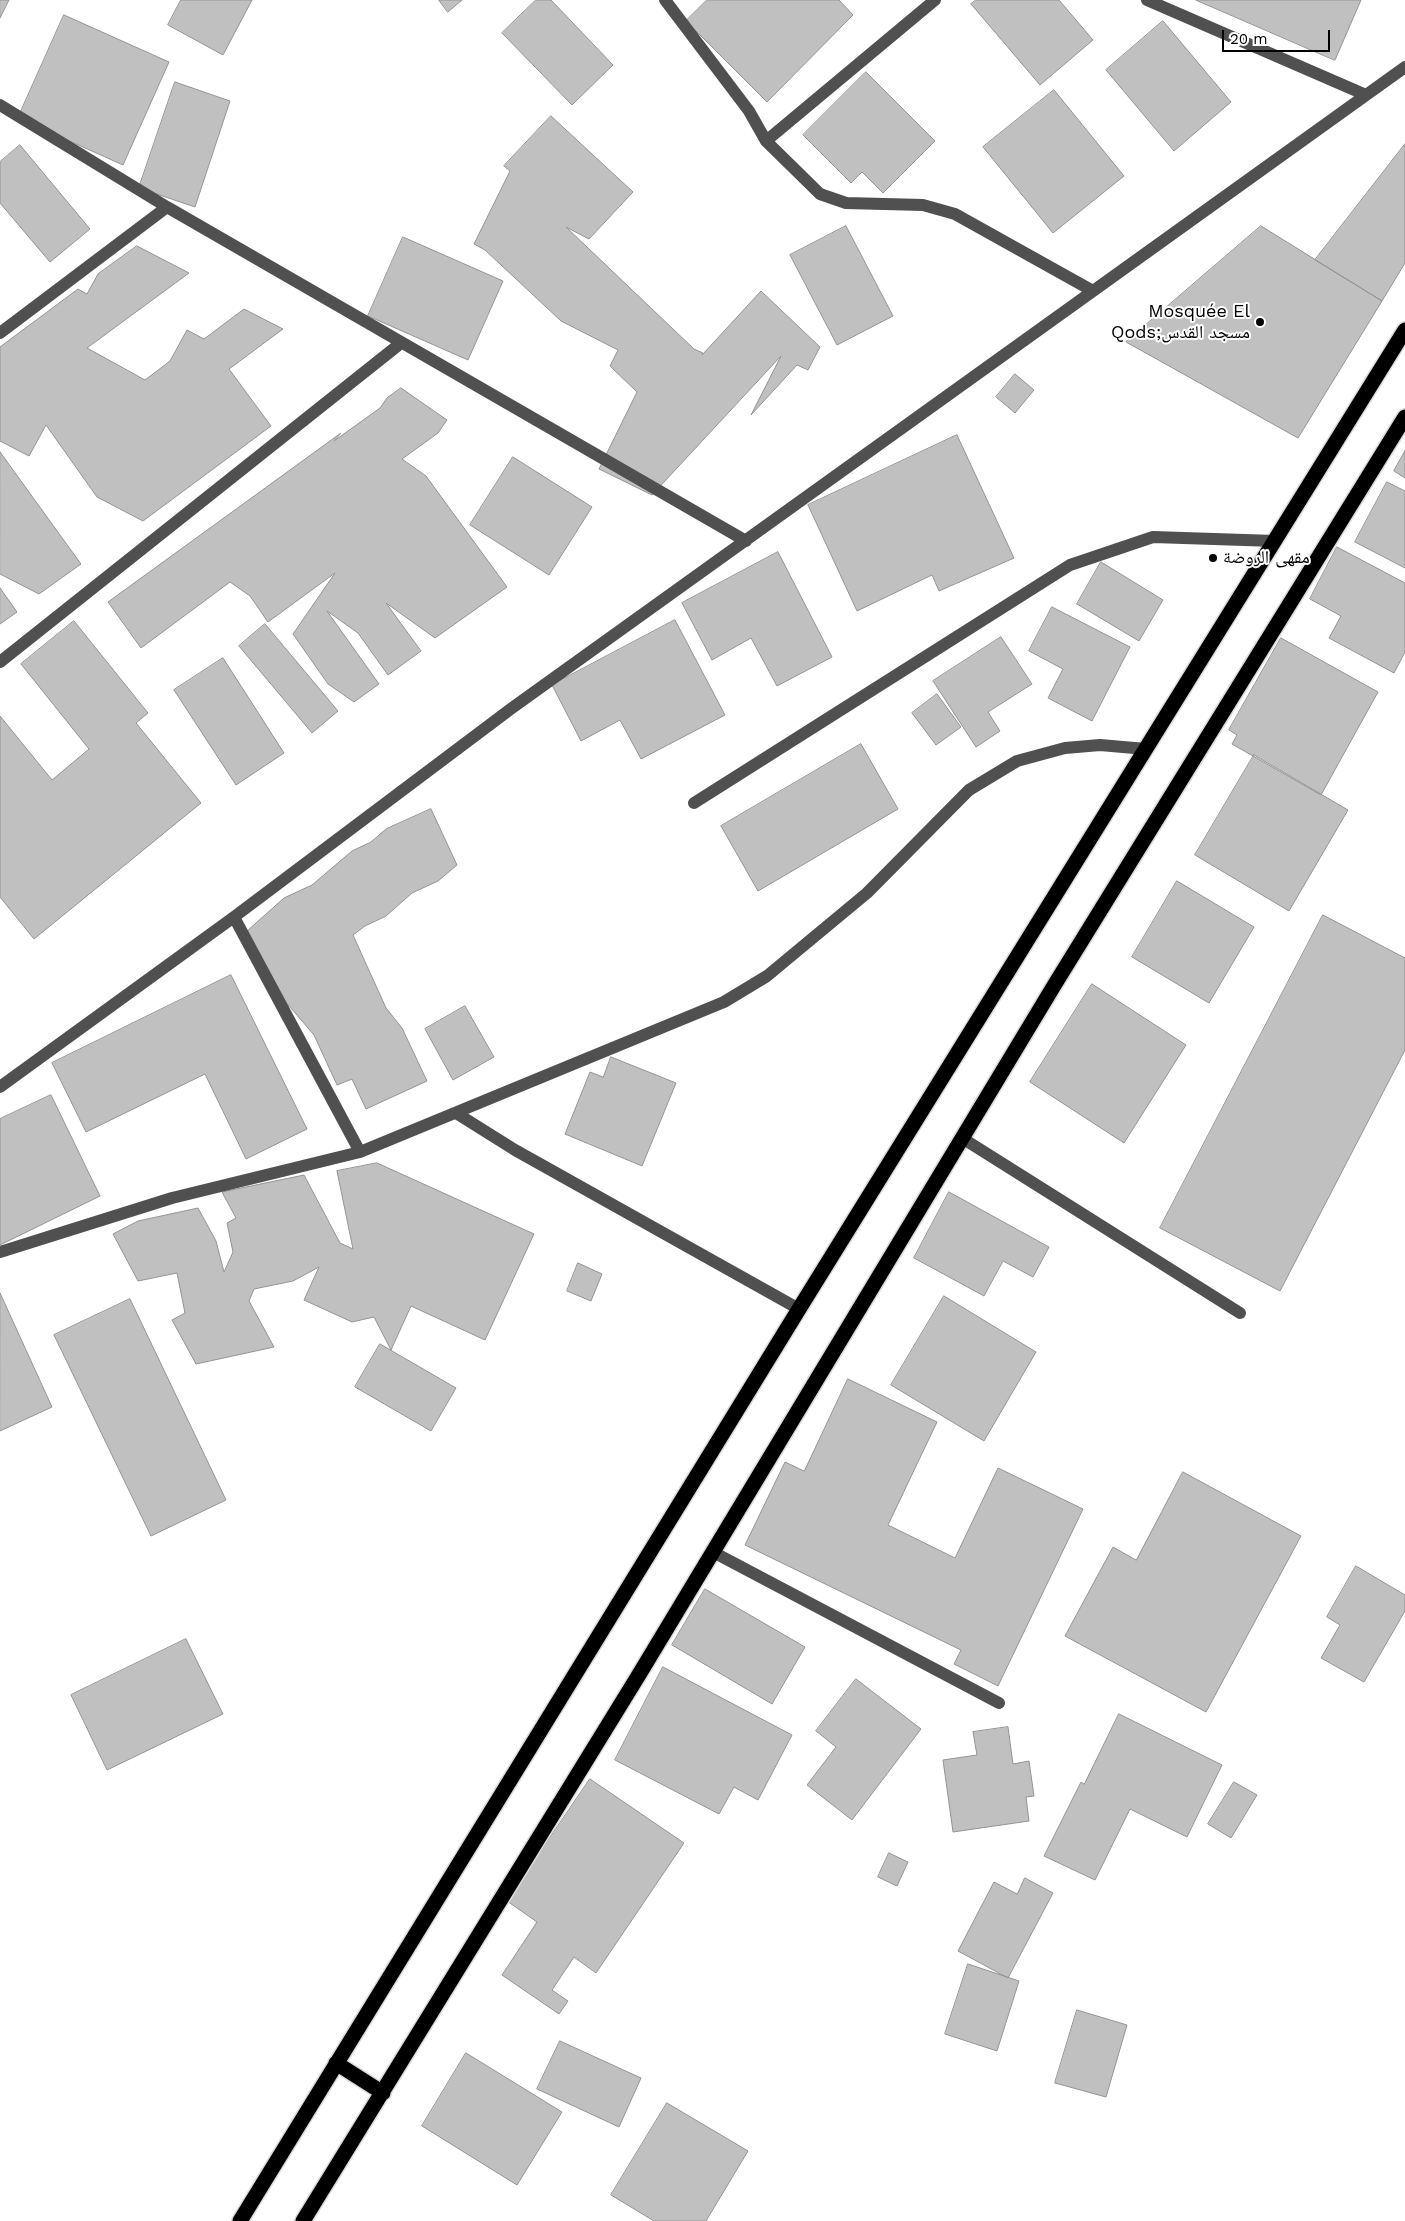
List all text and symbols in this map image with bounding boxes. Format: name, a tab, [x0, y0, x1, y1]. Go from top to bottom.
scale bar	[1225, 20, 1332, 52]
text: 20 m	[1230, 30, 1268, 48]
place label: Mosquée El Qods;مسجد القدس	[1111, 301, 1250, 344]
marker: Mosquée El Qods;مسجد القدس	[1254, 316, 1266, 328]
place label: مقهى الروضة	[1223, 547, 1310, 569]
marker: مقهى الروضة	[1207, 552, 1219, 564]

